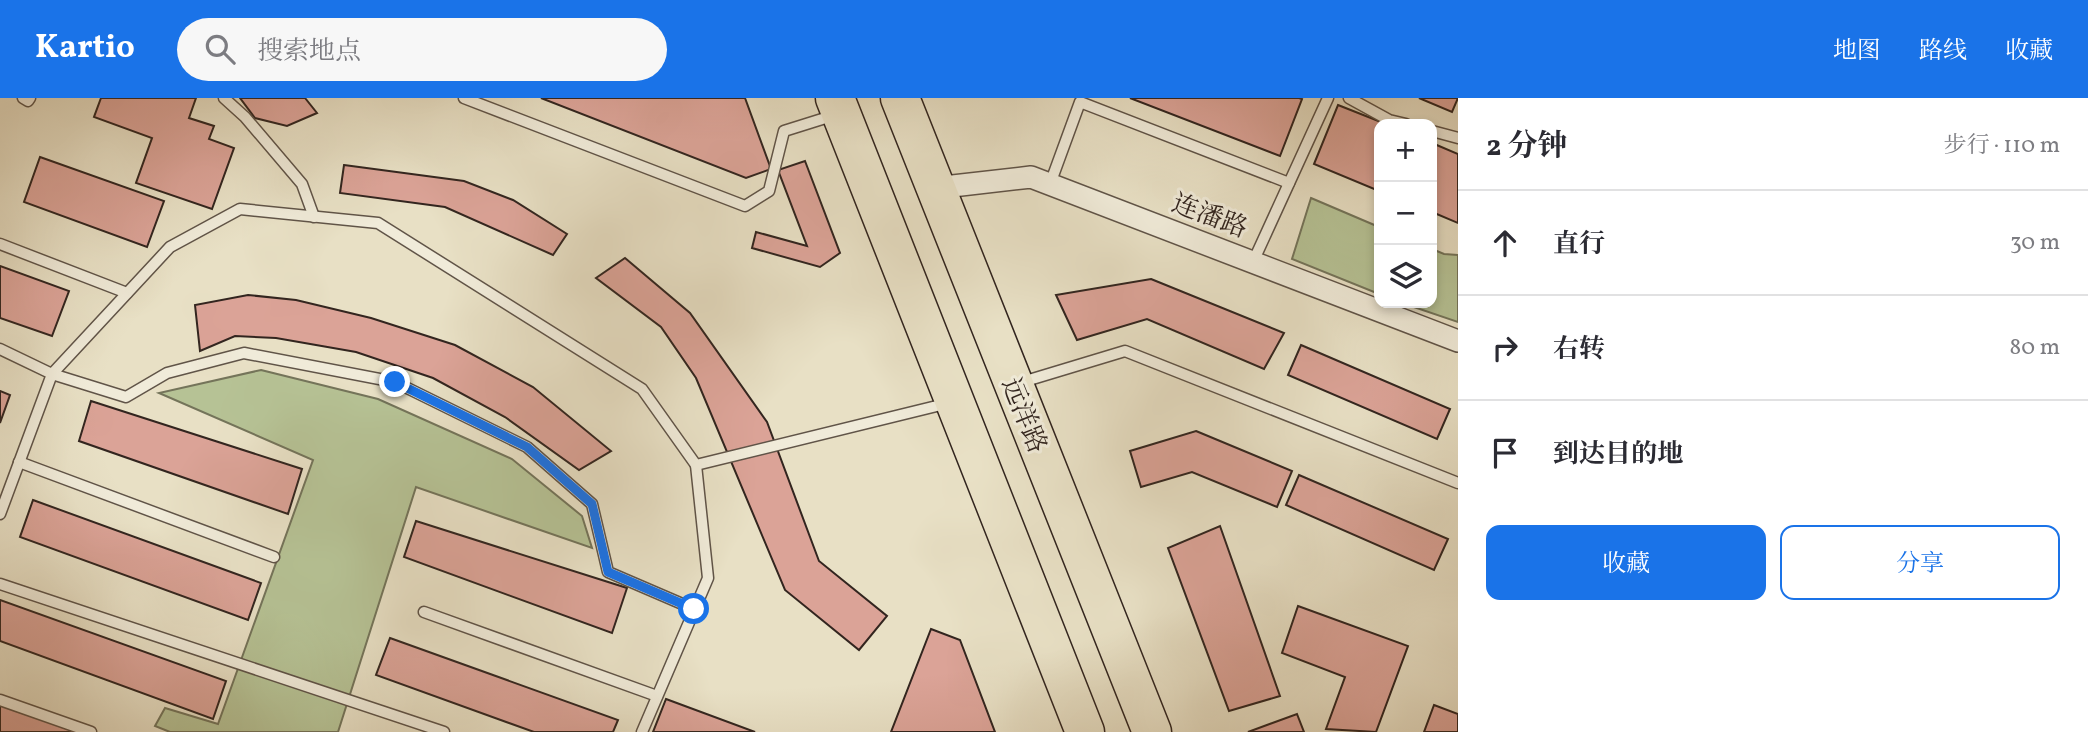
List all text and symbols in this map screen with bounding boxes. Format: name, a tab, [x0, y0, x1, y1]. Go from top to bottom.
search box	[177, 18, 667, 81]
text: Kartio	[35, 26, 135, 72]
icon: search	[201, 30, 239, 68]
text: 搜索地点	[257, 34, 361, 70]
text: 地图	[1833, 35, 1881, 69]
text: 路线	[1919, 35, 1967, 69]
text: 收藏	[2005, 35, 2053, 69]
map controls	[1374, 119, 1437, 308]
button: +	[1374, 119, 1437, 182]
text: 2 分钟	[1486, 126, 1568, 168]
text: 步行 · 110 m	[1944, 130, 2060, 162]
button: −	[1374, 182, 1437, 245]
street label: 连潘路	[1166, 186, 1252, 248]
icon: ahead	[1486, 224, 1524, 262]
text: 直行	[1553, 227, 1605, 263]
text: 30 m	[2010, 227, 2060, 259]
button: layers	[1374, 245, 1437, 308]
icon: right	[1486, 329, 1524, 367]
text: 右转	[1553, 332, 1605, 368]
text: 80 m	[2010, 332, 2060, 364]
route end	[379, 366, 410, 397]
street label: 远洋路	[992, 373, 1054, 459]
icon: arrive	[1486, 434, 1524, 472]
text: 到达目的地	[1553, 437, 1683, 473]
button: 收藏	[1486, 525, 1766, 600]
button: 分享	[1780, 525, 2060, 600]
route start	[678, 593, 709, 624]

